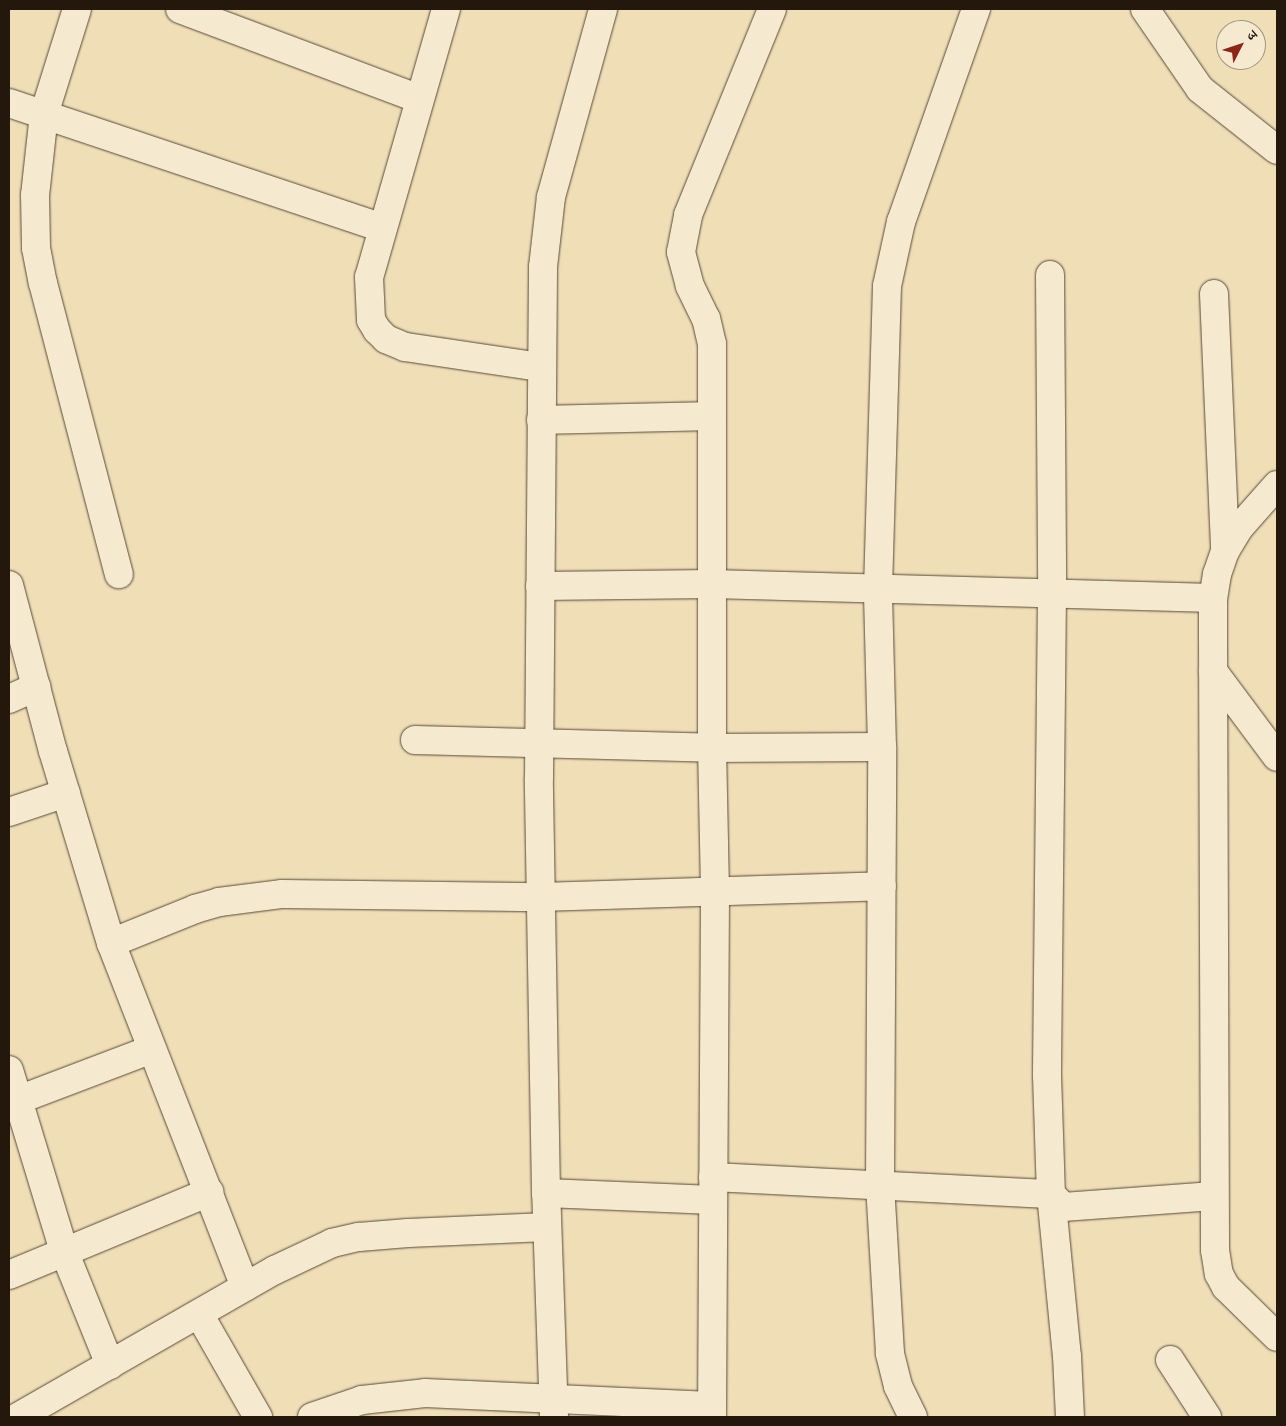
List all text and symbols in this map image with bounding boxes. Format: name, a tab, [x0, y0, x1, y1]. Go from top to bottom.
north arrow	[1216, 20, 1266, 70]
text: उ	[1243, 27, 1261, 44]

